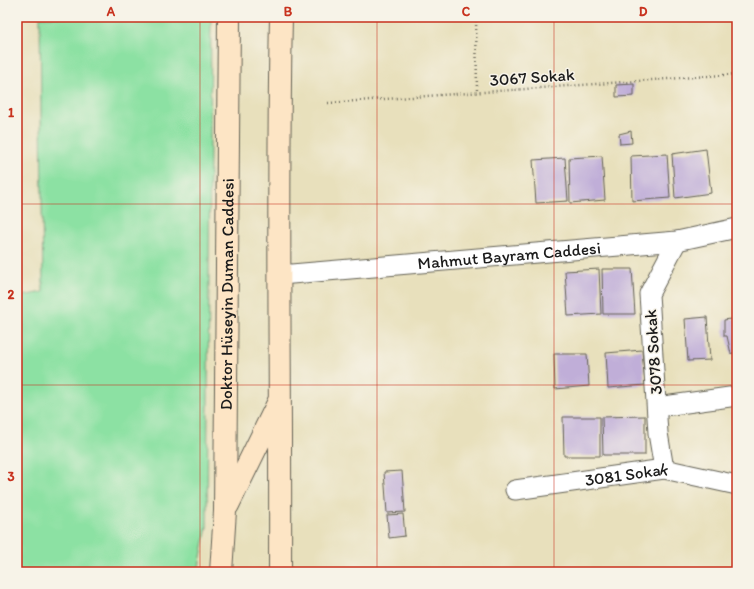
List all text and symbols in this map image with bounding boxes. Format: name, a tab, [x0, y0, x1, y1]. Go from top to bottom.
text: A	[106, 4, 116, 19]
text: B	[284, 4, 293, 19]
text: C	[462, 4, 471, 19]
text: D	[639, 4, 648, 19]
street label: 3067 Sokak	[489, 64, 575, 90]
text: 1	[8, 105, 14, 120]
street label: Doktor Hüseyin Duman Caddesi	[216, 178, 238, 410]
street label: Mahmut Bayram Caddesi	[417, 238, 602, 273]
text: 2	[8, 287, 15, 302]
street label: 3078 Sokak	[640, 308, 666, 395]
street label: 3081 Sokak	[583, 458, 671, 490]
text: 3	[7, 469, 15, 484]

